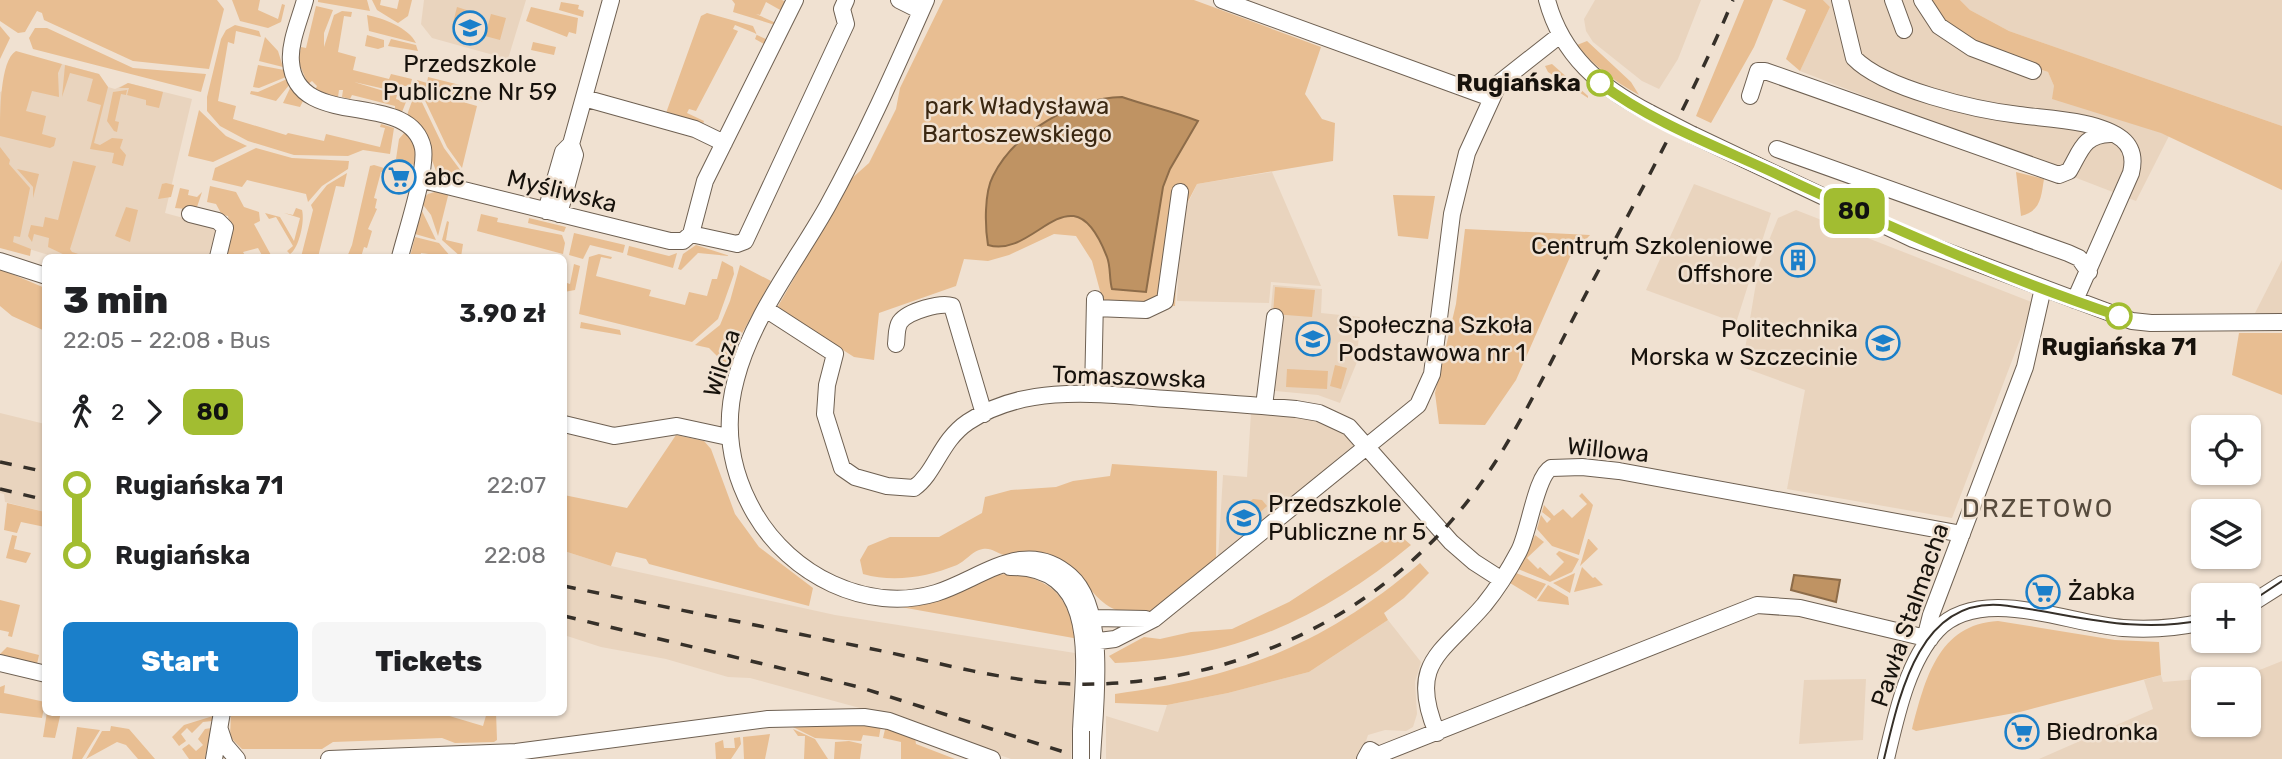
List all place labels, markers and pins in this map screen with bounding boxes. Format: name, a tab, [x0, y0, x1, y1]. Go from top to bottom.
school or university icon: Przedszkole Publiczne Nr 59	[451, 9, 489, 47]
place label: Przedszkole Publiczne Nr 59	[383, 50, 557, 106]
place label: Rugiańska	[1456, 69, 1581, 97]
marker: Rugiańska	[1587, 70, 1613, 96]
supermarket icon: abc	[380, 158, 418, 196]
place label: abc	[424, 163, 465, 191]
place label: Centrum Szkoleniowe Offshore	[1531, 232, 1773, 288]
building icon: Centrum Szkoleniowe Offshore	[1779, 241, 1817, 279]
marker: Rugiańska 71	[2106, 303, 2132, 329]
place label: Społeczna Szkoła Podstawowa nr 1	[1338, 311, 1533, 367]
place label: Politechnika Morska w Szczecinie	[1630, 315, 1858, 371]
school or university icon: Społeczna Szkoła Podstawowa nr 1	[1294, 320, 1332, 358]
school or university icon: Politechnika Morska w Szczecinie	[1864, 324, 1902, 362]
place label: Rugiańska 71	[2041, 333, 2197, 361]
place label: Przedszkole Publiczne nr 5	[1268, 490, 1426, 546]
school or university icon: Przedszkole Publiczne nr 5	[1225, 499, 1263, 537]
supermarket icon: Żabka	[2024, 573, 2062, 611]
place label: Żabka	[2068, 578, 2135, 606]
supermarket icon: Biedronka	[2003, 713, 2041, 751]
place label: Biedronka	[2046, 718, 2158, 746]

